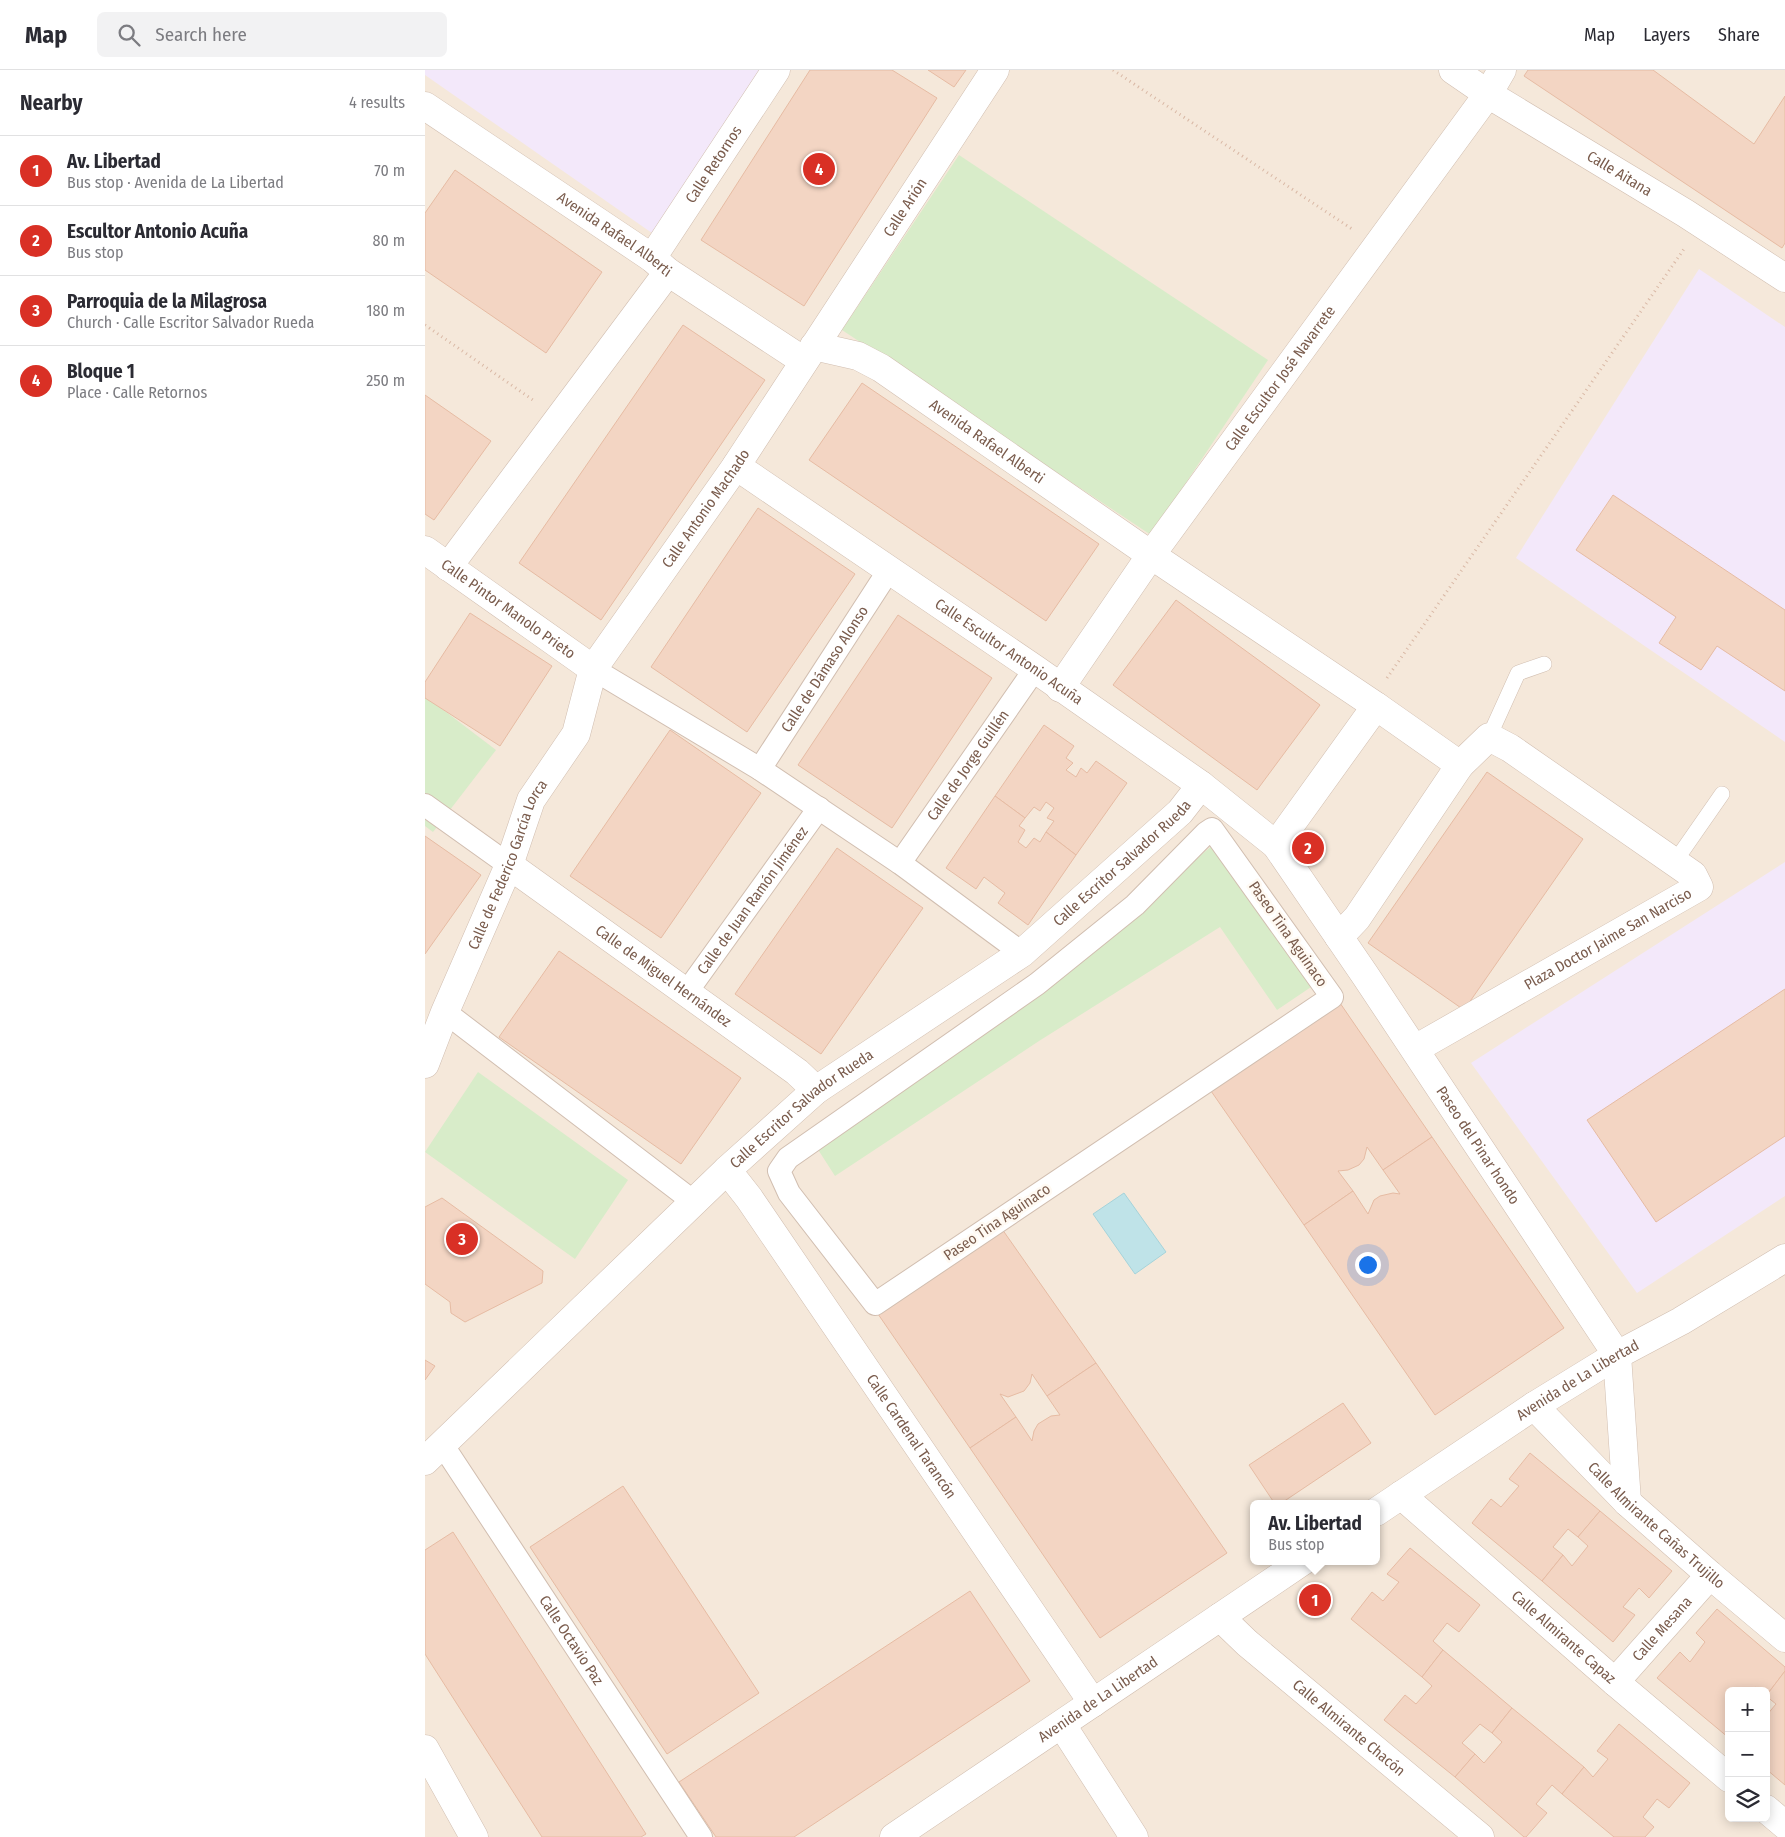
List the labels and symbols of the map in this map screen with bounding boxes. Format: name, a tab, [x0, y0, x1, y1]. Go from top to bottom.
street label: Calle Retornos	[682, 122, 746, 207]
street label: Calle Aitana	[1584, 147, 1655, 200]
pin: 4	[803, 150, 835, 188]
street label: Calle Arión	[879, 175, 931, 240]
street label: Avenida Rafael Alberti	[554, 188, 675, 281]
street label: Calle Escultor José Navarrete	[1221, 302, 1339, 454]
street label: Avenida Rafael Alberti	[926, 395, 1048, 487]
street label: Calle Antonio Machado	[658, 446, 754, 571]
street label: Calle Pintor Manolo Prieto	[438, 555, 579, 663]
street label: Calle Escultor Antonio Acuña	[931, 595, 1086, 709]
street label: Calle de Dámaso Alonso	[777, 603, 872, 736]
street label: Calle de Jorge Guillén	[923, 707, 1013, 824]
street label: Calle de Federico García Lorca	[464, 776, 551, 952]
street label: Calle Escritor Salvador Rueda	[1049, 797, 1195, 930]
street label: Calle de Juan Ramón Jiménez	[693, 823, 812, 978]
pin: 2	[1292, 829, 1324, 867]
street label: Paseo Tina Aguinaco	[1245, 878, 1331, 990]
street label: Plaza Doctor Jaime San Narciso	[1521, 884, 1695, 994]
street label: Calle de Miguel Hernández	[592, 921, 735, 1031]
street label: Calle Escritor Salvador Rueda	[726, 1046, 877, 1172]
street label: Paseo del Pinar hondo	[1432, 1083, 1524, 1208]
street label: Paseo Tina Aguinaco	[940, 1180, 1054, 1264]
pin: 3	[446, 1220, 478, 1258]
your location	[1355, 1252, 1381, 1278]
street label: Avenida de La Libertad	[1513, 1336, 1642, 1424]
street label: Calle Cardenal Tarancón	[863, 1371, 960, 1502]
street label: Calle Almirante Cañas Trujillo	[1584, 1458, 1728, 1593]
pin: 1	[1299, 1581, 1331, 1619]
street label: Calle Almirante Capaz	[1508, 1587, 1619, 1687]
street label: Calle Octavio Paz	[535, 1592, 607, 1688]
street label: Calle Mesana	[1629, 1593, 1696, 1665]
street label: Avenida de La Libertad	[1035, 1653, 1161, 1746]
street label: Calle Almirante Chacón	[1289, 1676, 1409, 1780]

